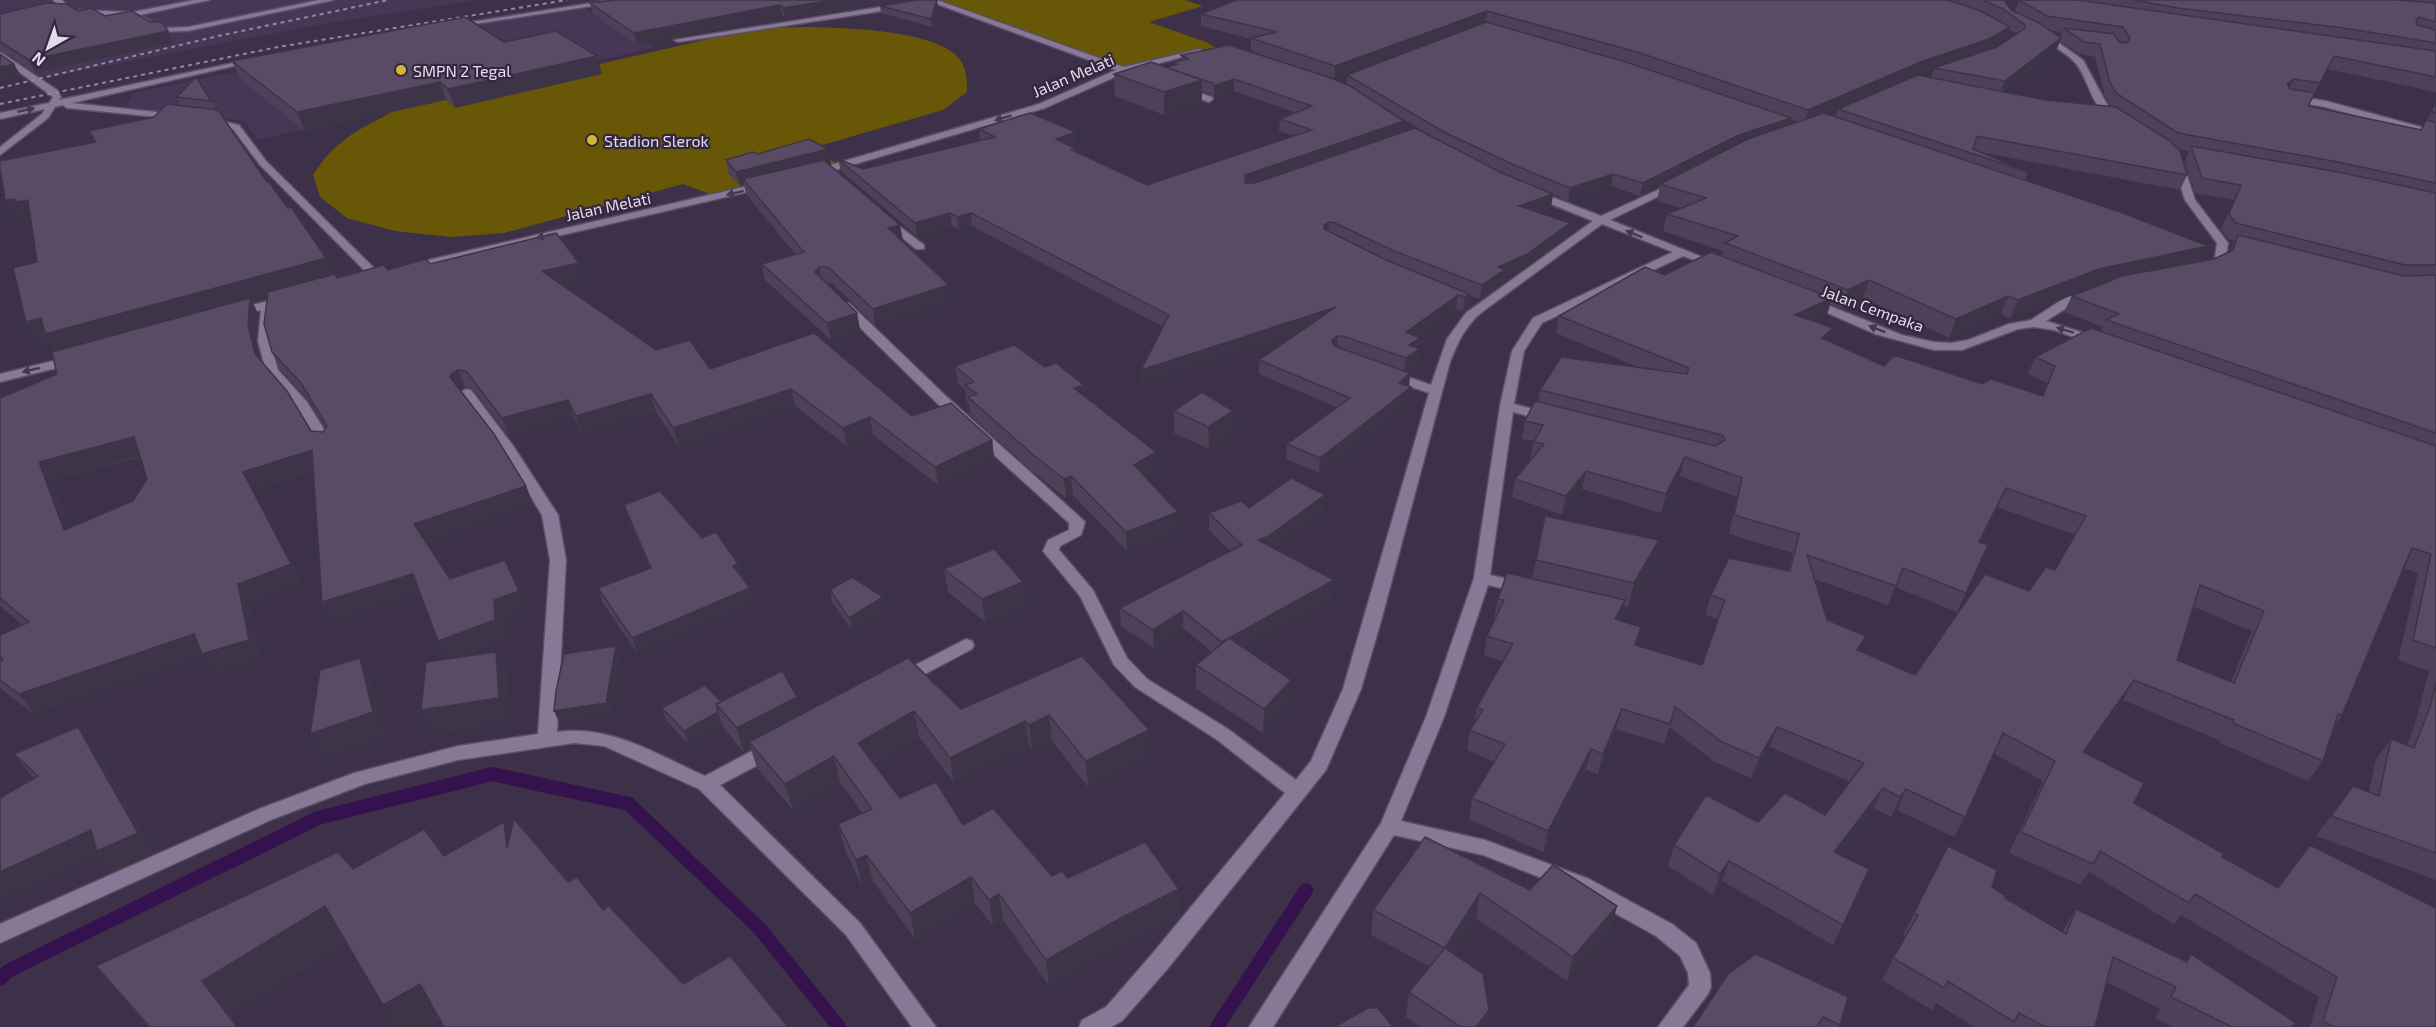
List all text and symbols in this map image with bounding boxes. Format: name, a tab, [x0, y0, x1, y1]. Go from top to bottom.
north arrow	[18, 18, 78, 78]
text: N	[28, 49, 49, 71]
street label: Jalan Melati	[1029, 49, 1117, 101]
place label: SMPN 2 Tegal	[413, 61, 511, 80]
marker: SMPN 2 Tegal	[394, 63, 408, 77]
one-way arrow	[17, 105, 36, 114]
one-way arrow	[994, 114, 1012, 123]
place label: Stadion Slerok	[604, 131, 709, 150]
marker: Stadion Slerok	[585, 133, 599, 147]
street label: Jalan Melati	[564, 188, 652, 224]
one-way arrow	[726, 188, 744, 198]
one-way arrow	[1625, 229, 1643, 238]
one-way arrow	[535, 231, 554, 241]
street label: Jalan Cempaka	[1819, 281, 1927, 335]
one-way arrow	[1868, 324, 1886, 334]
one-way arrow	[2056, 325, 2074, 335]
one-way arrow	[22, 366, 40, 376]

